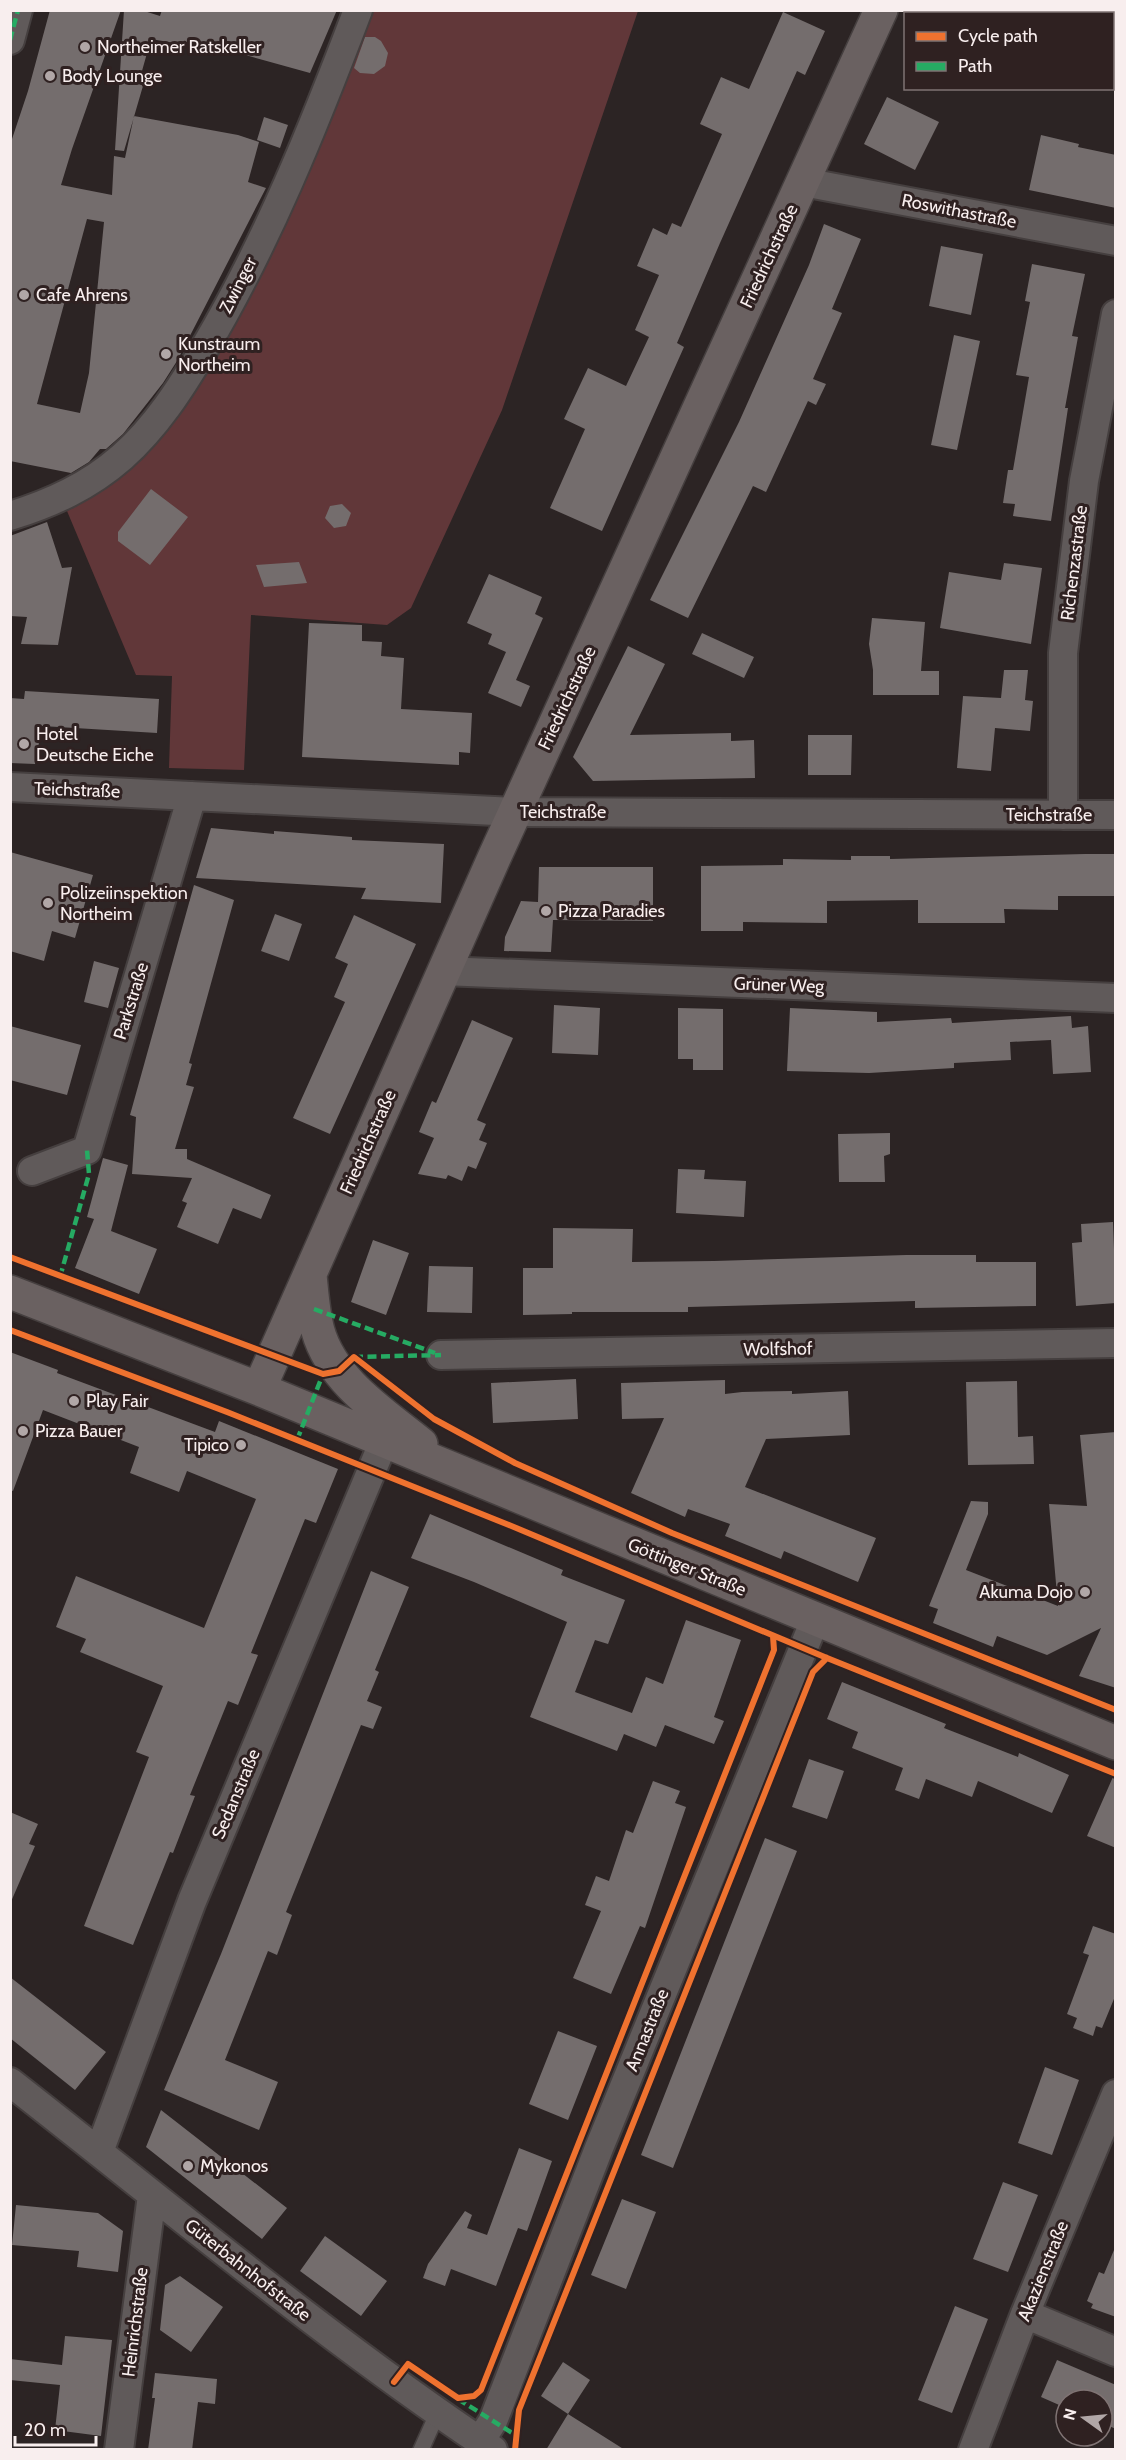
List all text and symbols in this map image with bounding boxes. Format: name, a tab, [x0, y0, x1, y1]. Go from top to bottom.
legend	[904, 12, 1114, 90]
text: Cycle path	[958, 25, 1038, 47]
place label: Northeimer Ratskeller	[97, 36, 262, 58]
marker: Northeimer Ratskeller	[78, 40, 92, 54]
text: Path	[958, 55, 992, 77]
place label: Body Lounge	[62, 65, 162, 87]
marker: Body Lounge	[43, 69, 57, 83]
street label: Roswithastraße	[900, 189, 1018, 233]
street label: Friedrichstraße	[735, 201, 803, 311]
street label: Zwinger	[214, 253, 262, 317]
place label: Cafe Ahrens	[36, 284, 128, 306]
marker: Cafe Ahrens	[17, 288, 31, 302]
place label: Kunstraum Northeim	[178, 333, 260, 376]
marker: Kunstraum Northeim	[159, 347, 173, 361]
street label: Richenzastraße	[1056, 504, 1092, 622]
street label: Friedrichstraße	[533, 643, 601, 753]
place label: Hotel Deutsche Eiche	[36, 723, 154, 766]
marker: Hotel Deutsche Eiche	[17, 737, 31, 751]
street label: Teichstraße	[33, 777, 121, 803]
street label: Teichstraße	[520, 801, 606, 823]
street label: Teichstraße	[1006, 804, 1092, 826]
place label: Polizeiinspektion Northeim	[60, 882, 188, 925]
marker: Polizeiinspektion Northeim	[41, 896, 55, 910]
place label: Pizza Paradies	[558, 900, 665, 922]
marker: Pizza Paradies	[539, 904, 553, 918]
street label: Parkstraße	[109, 960, 153, 1042]
street label: Grüner Weg	[733, 972, 826, 998]
street label: Friedrichstraße	[335, 1086, 401, 1198]
street label: Wolfshof	[743, 1337, 813, 1361]
place label: Play Fair	[86, 1390, 149, 1412]
marker: Play Fair	[67, 1394, 81, 1408]
place label: Pizza Bauer	[35, 1420, 123, 1442]
marker: Pizza Bauer	[16, 1424, 30, 1438]
place label: Tipico	[184, 1434, 229, 1456]
marker: Tipico	[234, 1438, 248, 1452]
street label: Göttinger Straße	[625, 1533, 749, 1601]
place label: Akuma Dojo	[979, 1581, 1073, 1603]
marker: Akuma Dojo	[1078, 1585, 1092, 1599]
street label: Sedanstraße	[207, 1746, 265, 1842]
street label: Annastraße	[620, 1986, 674, 2074]
place label: Mykonos	[200, 2155, 268, 2177]
marker: Mykonos	[181, 2159, 195, 2173]
street label: Güterbahnhofstraße	[181, 2214, 315, 2326]
street label: Akazienstraße	[1013, 2217, 1073, 2325]
street label: Heinrichstraße	[117, 2266, 153, 2378]
north arrow	[1054, 2388, 1114, 2448]
text: N	[1059, 2406, 1081, 2422]
scale bar	[15, 2409, 96, 2447]
text: 20 m	[24, 2419, 66, 2441]

